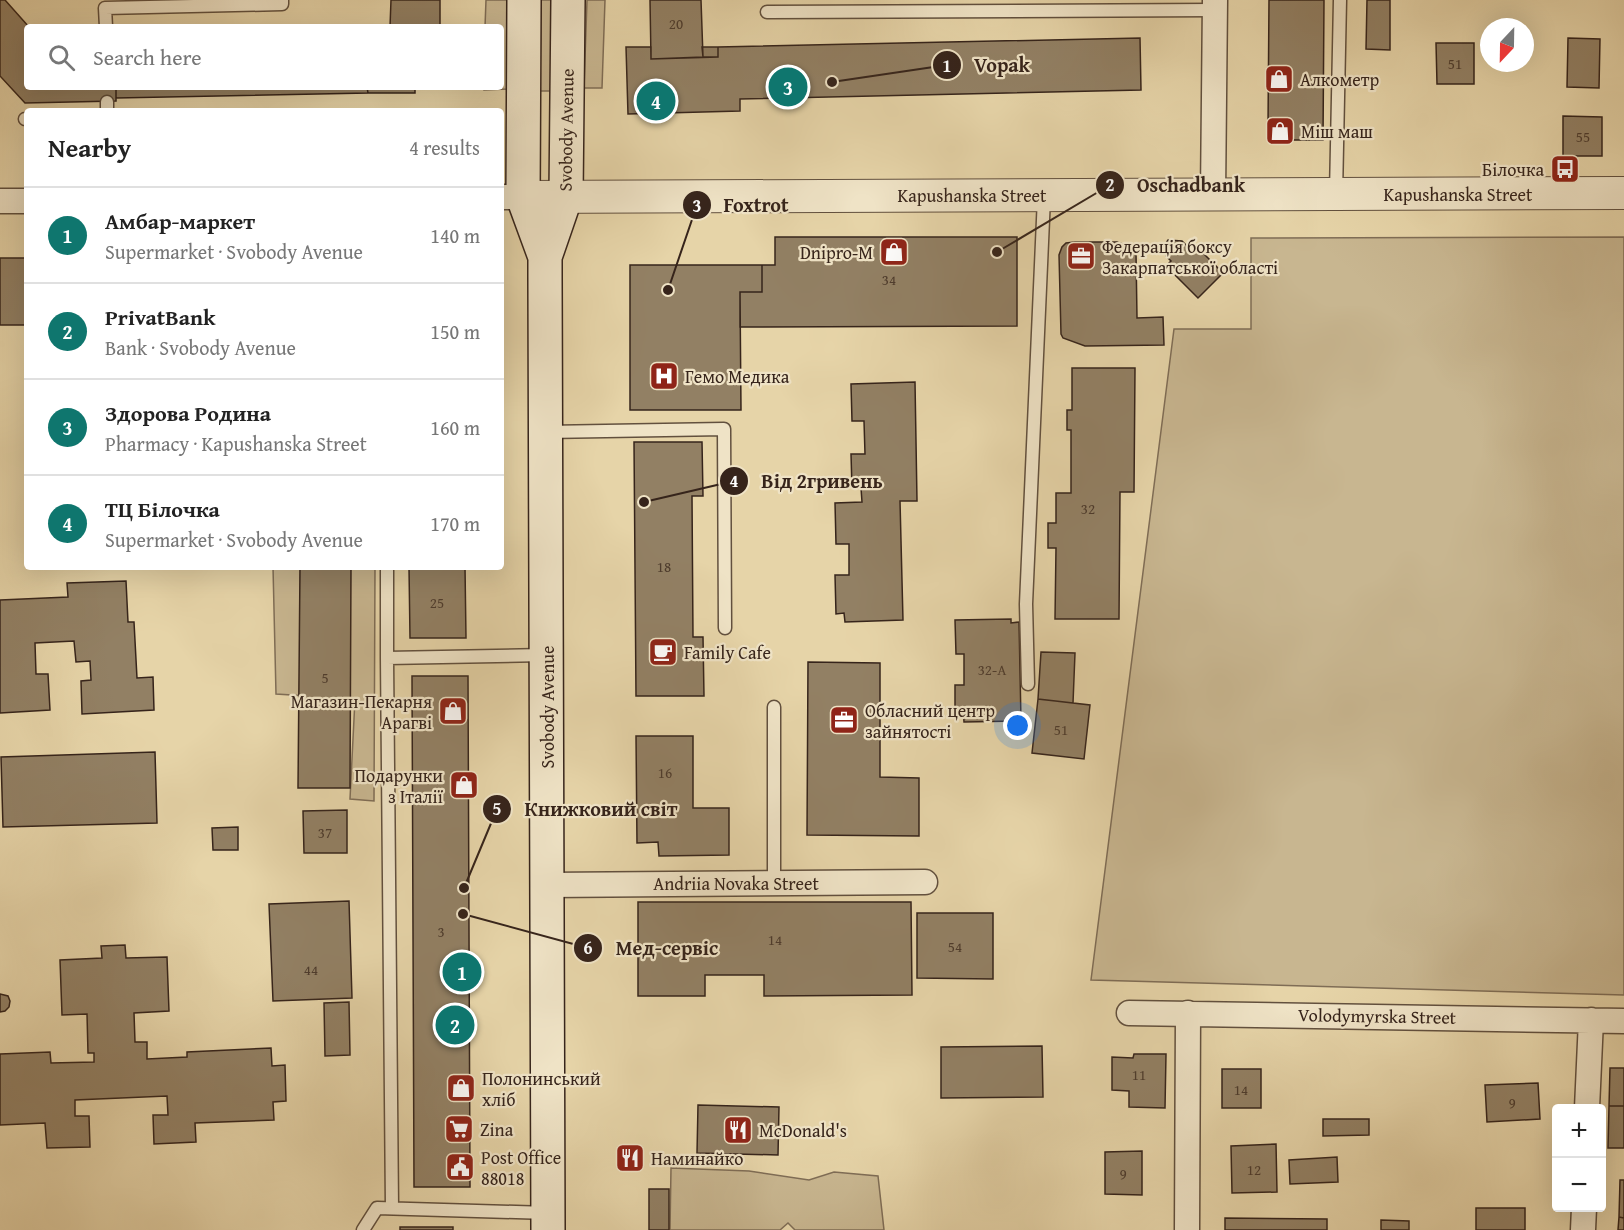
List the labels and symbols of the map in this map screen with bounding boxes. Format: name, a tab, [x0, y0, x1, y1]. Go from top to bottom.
house number: 20	[669, 13, 683, 34]
north arrow	[1480, 18, 1534, 72]
callout: Vopak	[932, 46, 1042, 84]
text: Vopak	[974, 50, 1031, 79]
text: 1	[942, 52, 952, 79]
house number: 51	[1448, 53, 1462, 74]
shop icon: Алкометр	[1263, 63, 1295, 95]
pin: 3	[768, 64, 808, 110]
place label: Алкометр	[1300, 66, 1379, 93]
street label: Svobody Avenue	[551, 68, 581, 192]
pin: 4	[636, 78, 676, 124]
shop icon: Міш маш	[1264, 115, 1296, 147]
place label: Міш маш	[1301, 118, 1373, 145]
house number: 55	[1576, 126, 1590, 147]
bus stop icon: Білочка	[1549, 153, 1581, 185]
place label: Білочка	[1482, 156, 1544, 183]
callout: Oschadbank	[1095, 166, 1257, 204]
text: Oschadbank	[1137, 170, 1246, 199]
text: 2	[1105, 171, 1115, 198]
street label: Kapushanska Street	[1384, 181, 1533, 208]
street label: Kapushanska Street	[898, 182, 1047, 209]
callout: Foxtrot	[682, 186, 801, 224]
text: Foxtrot	[723, 190, 789, 219]
text: 3	[692, 192, 702, 219]
place label: Федерація боксу Закарпатської області	[1102, 233, 1278, 281]
shop icon: Dnipro-M	[878, 236, 910, 268]
place label: Dnipro-M	[800, 239, 873, 266]
office icon: Федерація боксу Закарпатської області	[1065, 240, 1097, 272]
house number: 34	[882, 269, 896, 290]
hospital icon: Гемо Медика	[648, 360, 680, 392]
place label: Гемо Медика	[685, 363, 790, 390]
callout: Від 2гривень	[719, 462, 895, 500]
text: Від 2гривень	[761, 466, 883, 495]
text: 4	[729, 467, 739, 494]
house number: 32	[1081, 498, 1095, 519]
house number: 18	[657, 556, 671, 577]
house number: 25	[430, 592, 444, 613]
cafe icon: Family Cafe	[647, 636, 679, 668]
place label: Family Cafe	[684, 639, 771, 666]
street label: Svobody Avenue	[534, 646, 561, 768]
house number: 32-А	[978, 659, 1006, 680]
house number: 5	[321, 667, 329, 688]
place label: Магазин-Пекарня Арагві	[291, 688, 432, 736]
shop icon: Магазин-Пекарня Арагві	[437, 695, 469, 727]
place label: Обласний центр зайнятості	[865, 697, 995, 745]
office icon: Обласний центр зайнятості	[828, 704, 860, 736]
your location	[1003, 711, 1032, 740]
house number: 51	[1054, 719, 1068, 740]
place label: Подарунки з Італії	[354, 762, 444, 810]
house number: 16	[658, 762, 672, 783]
shop icon: Подарунки з Італії	[448, 769, 480, 801]
callout: Книжковий світ	[482, 790, 689, 828]
text: Книжковий світ	[525, 794, 678, 823]
text: 5	[492, 795, 502, 822]
house number: 37	[318, 822, 332, 843]
street label: Andriia Novaka Street	[653, 870, 819, 897]
house number: 3	[437, 921, 445, 942]
callout: Мед-сервіс	[573, 929, 730, 967]
house number: 14	[768, 929, 782, 950]
text: Мед-сервіс	[616, 933, 718, 962]
text: 6	[583, 934, 593, 961]
house number: 54	[948, 936, 962, 957]
pin: 1	[442, 950, 482, 994]
house number: 44	[304, 959, 318, 980]
street label: Volodymyrska Street	[1298, 1001, 1457, 1031]
pin: 2	[436, 1002, 474, 1048]
house number: 11	[1132, 1064, 1146, 1085]
place label: Полонинський хліб	[482, 1065, 601, 1113]
shop icon: Полонинський хліб	[445, 1072, 477, 1104]
house number: 14	[1234, 1079, 1248, 1100]
house number: 9	[1508, 1092, 1516, 1113]
supermarket icon: Zina	[443, 1113, 475, 1145]
restaurant icon: McDonald's	[722, 1114, 754, 1146]
place label: Zina	[480, 1116, 514, 1143]
place label: McDonald's	[759, 1117, 847, 1144]
restaurant icon: Наминайко	[614, 1142, 646, 1174]
place label: Post Office 88018	[481, 1144, 561, 1192]
place label: Наминайко	[651, 1145, 743, 1172]
public building icon: Post Office 88018	[444, 1151, 476, 1183]
house number: 12	[1247, 1159, 1261, 1180]
house number: 9	[1119, 1163, 1127, 1184]

